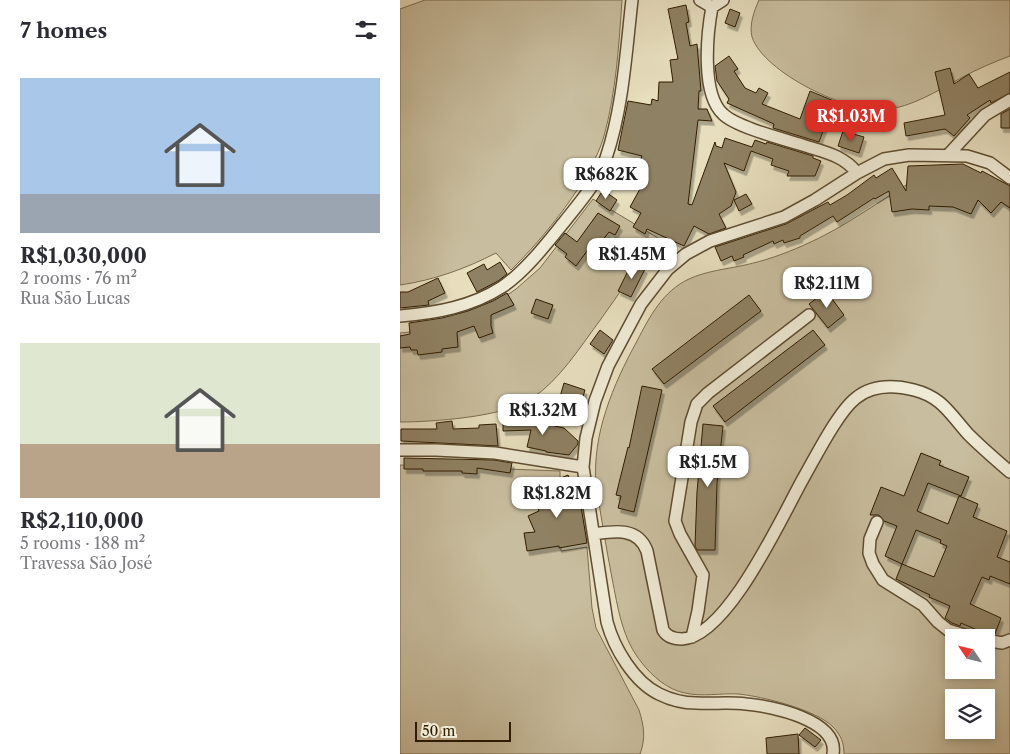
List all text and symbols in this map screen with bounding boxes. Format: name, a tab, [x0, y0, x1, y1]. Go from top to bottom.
icon: filters	[352, 16, 380, 44]
text: 7 homes	[20, 18, 107, 43]
pin: R$1.03M	[805, 100, 897, 142]
text: R$1.03M	[817, 106, 885, 126]
icon: home	[155, 110, 245, 200]
pin: R$682K	[565, 158, 647, 200]
text: R$682K	[575, 164, 637, 184]
pin: R$1.45M	[586, 238, 678, 280]
text: R$1,030,000	[20, 243, 147, 268]
text: R$1.45M	[598, 244, 666, 264]
pin: R$2.11M	[781, 266, 873, 309]
text: 2 rooms · 76 m²	[20, 268, 137, 288]
text: R$2.11M	[794, 273, 860, 293]
text: Rua São Lucas	[20, 288, 130, 308]
icon: home	[155, 375, 245, 465]
pin: R$1.32M	[497, 394, 589, 436]
text: R$1.32M	[509, 400, 577, 420]
pin: R$1.5M	[667, 446, 749, 488]
text: R$1.5M	[679, 452, 737, 472]
pin: R$1.82M	[511, 476, 603, 519]
text: R$1.82M	[522, 483, 592, 503]
text: R$2,110,000	[20, 508, 144, 533]
text: 5 rooms · 188 m²	[20, 533, 145, 553]
text: Travessa São José	[20, 553, 153, 573]
north arrow	[945, 629, 995, 679]
map controls	[945, 629, 995, 739]
button: layers	[945, 689, 995, 739]
scale bar	[415, 719, 511, 742]
text: 50 m	[422, 722, 455, 740]

